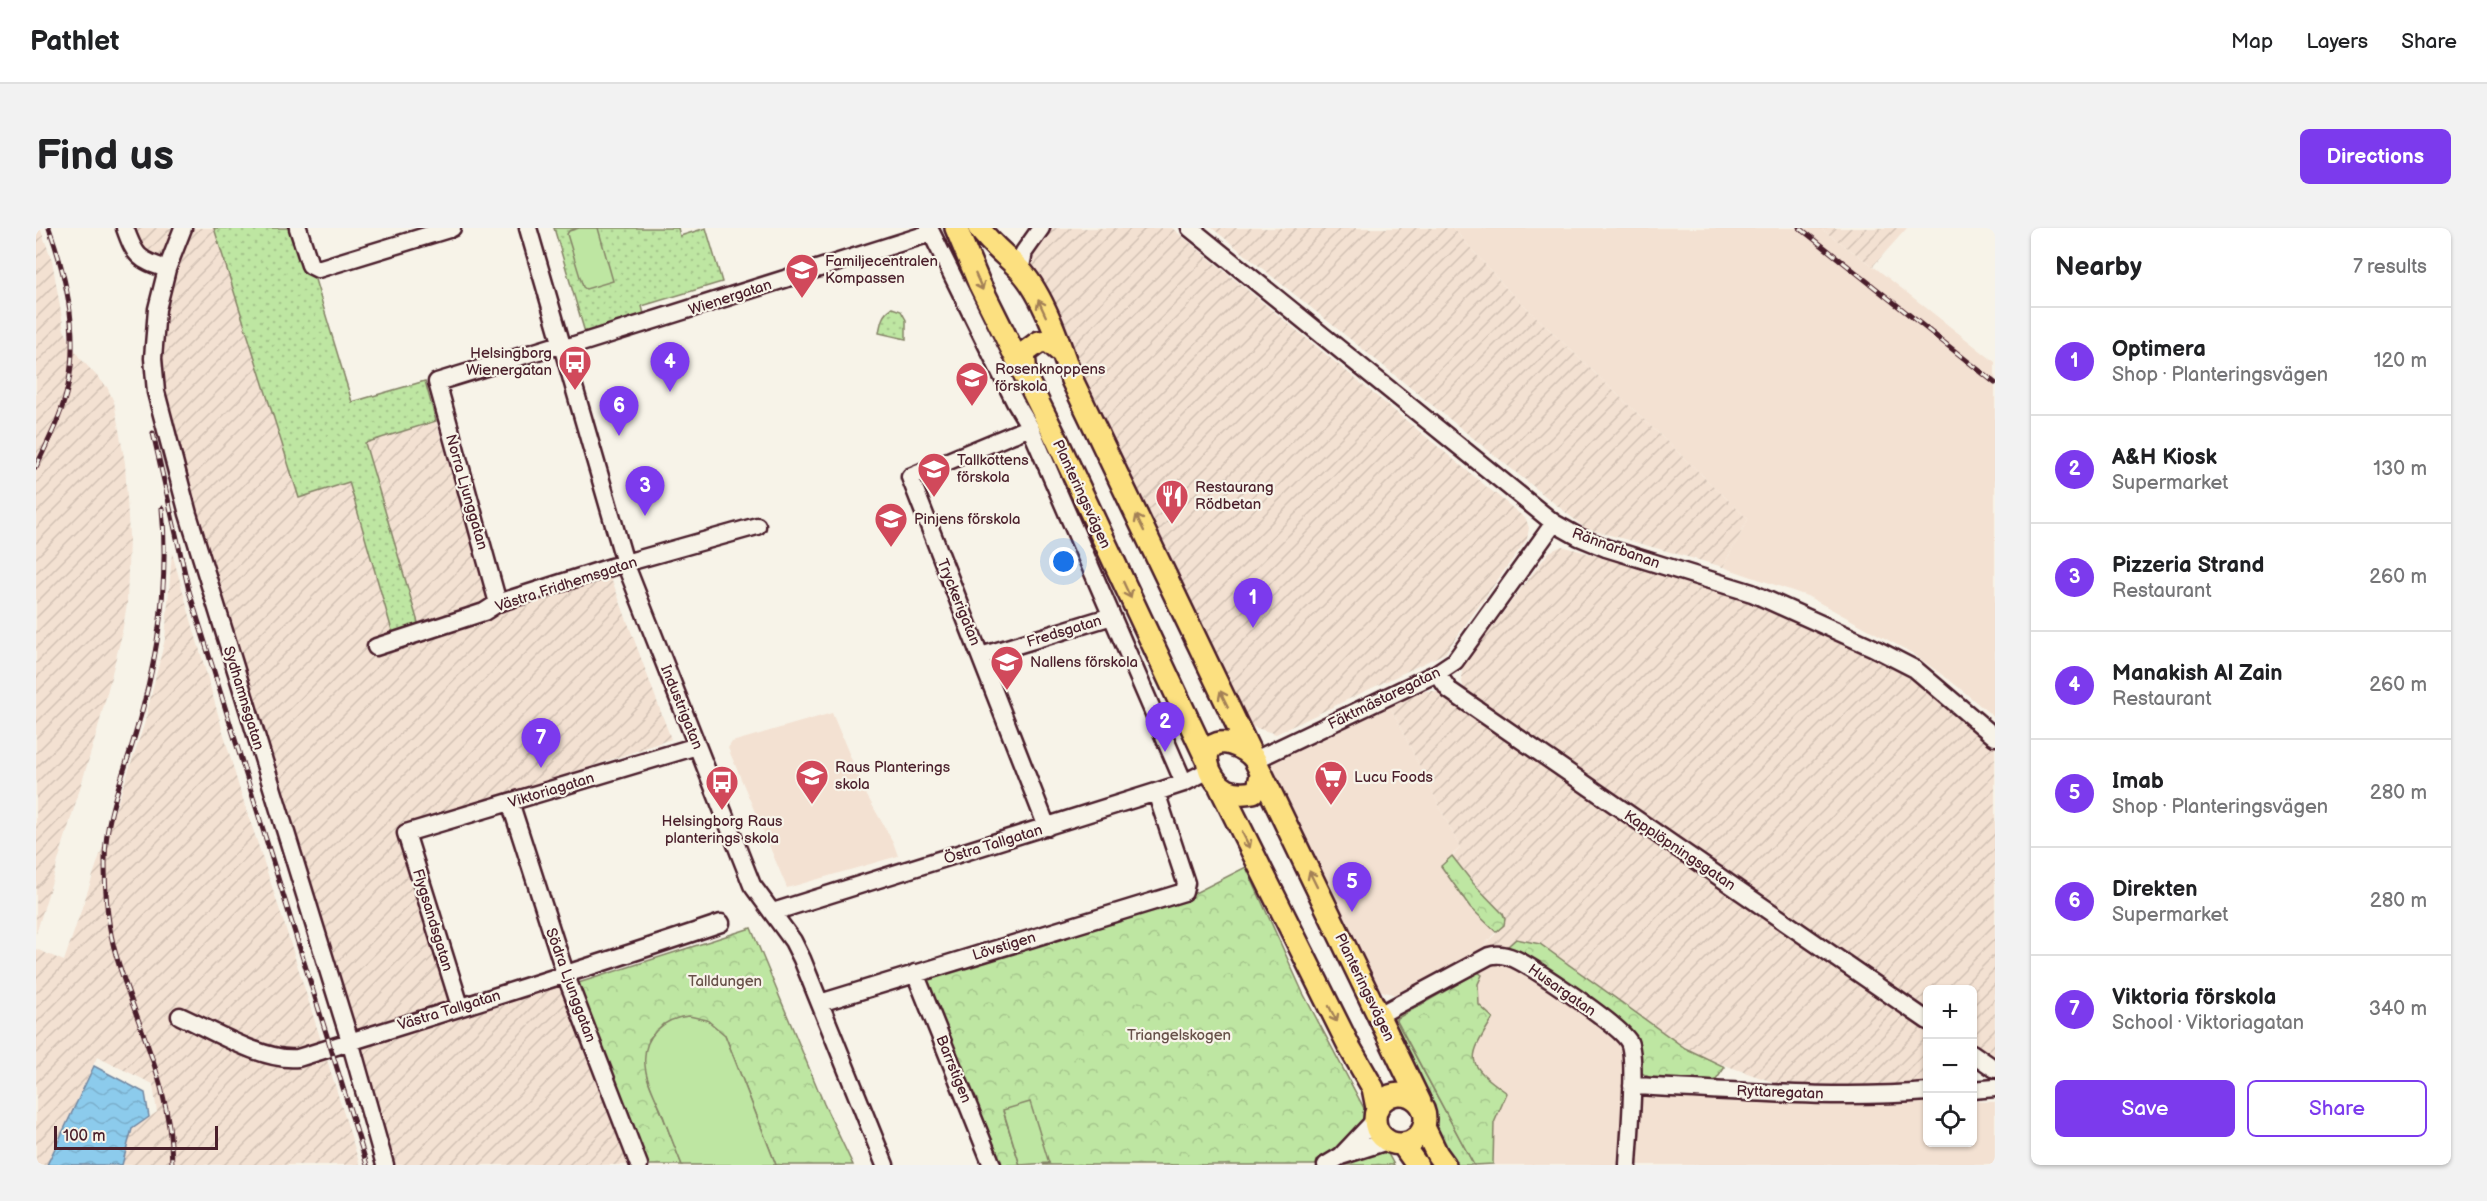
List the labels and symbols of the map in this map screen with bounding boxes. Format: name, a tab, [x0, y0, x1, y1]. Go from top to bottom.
school or university icon: Familjecentralen Kompassen	[784, 252, 820, 299]
place label: Familjecentralen Kompassen	[825, 252, 938, 288]
one-way arrow	[974, 273, 985, 291]
street label: Wienergatan	[686, 275, 774, 320]
one-way arrow	[1036, 299, 1048, 317]
pin: 4	[650, 342, 690, 392]
place label: Helsingborg Wienergatan	[466, 344, 552, 380]
bus stop icon: Helsingborg Wienergatan	[557, 344, 593, 391]
school or university icon: Rosenknoppens förskola	[954, 360, 990, 407]
place label: Rosenknoppens förskola	[995, 360, 1106, 396]
pin: 6	[600, 386, 638, 436]
street label: Norra Ljunggatan	[441, 432, 492, 552]
street label: Planteringsvägen	[1048, 437, 1115, 552]
school or university icon: Tallkottens förskola	[916, 451, 952, 498]
place label: Tallkottens förskola	[957, 451, 1029, 487]
pin: 3	[626, 466, 664, 516]
restaurant icon: Restaurang Rödbetan	[1154, 478, 1190, 525]
place label: Restaurang Rödbetan	[1195, 478, 1274, 514]
school or university icon: Pinjens förskola	[873, 501, 909, 548]
place label: Pinjens förskola	[914, 510, 1021, 529]
one-way arrow	[1134, 515, 1146, 533]
street label: Rännarbanan	[1569, 524, 1662, 573]
your location	[1049, 547, 1078, 576]
street label: Västra Fridhemsgatan	[493, 553, 639, 616]
street label: Tryckerigatan	[932, 556, 985, 648]
pin: 1	[1234, 578, 1272, 628]
one-way arrow	[1121, 581, 1133, 599]
street label: Fredsgatan	[1024, 611, 1104, 652]
street label: Sydhamnsgatan	[219, 644, 268, 752]
school or university icon: Nallens förskola	[989, 644, 1025, 691]
place label: Nallens förskola	[1030, 653, 1138, 672]
street label: Industrigatan	[656, 662, 707, 752]
street label: Fäktmästaregatan	[1325, 663, 1444, 734]
one-way arrow	[1218, 691, 1230, 709]
pin: 2	[1146, 702, 1184, 752]
pin: 7	[522, 718, 560, 768]
school or university icon: Raus Planterings skola	[794, 758, 830, 805]
place label: Raus Planterings skola	[835, 758, 951, 794]
supermarket icon: Lucu Foods	[1313, 759, 1349, 806]
bus stop icon: Helsingborg Raus planterings skola	[704, 764, 740, 811]
street label: Viktoriagatan	[506, 768, 596, 813]
place label: Lucu Foods	[1354, 768, 1433, 787]
street label: Kapplöpningsgatan	[1620, 806, 1739, 895]
place label: Helsingborg Raus planterings skola	[662, 812, 783, 848]
street label: Östra Tallgatan	[942, 820, 1045, 868]
one-way arrow	[1240, 830, 1252, 848]
pin: 5	[1332, 862, 1372, 912]
street label: Flygsandsgatan	[408, 867, 457, 974]
one-way arrow	[1306, 871, 1318, 889]
street label: Södra Ljunggatan	[541, 925, 600, 1045]
street label: Lövstigen	[970, 928, 1038, 965]
street label: Planteringsvägen	[1330, 930, 1399, 1044]
street label: Husargatan	[1524, 960, 1599, 1021]
park label: Talldungen	[688, 972, 762, 991]
street label: Västra Tallgatan	[395, 986, 503, 1035]
one-way arrow	[1328, 1005, 1339, 1023]
park label: Triangelskogen	[1127, 1026, 1231, 1045]
street label: Barrstigen	[931, 1033, 976, 1106]
street label: Ryttaregatan	[1736, 1081, 1824, 1104]
scale bar	[54, 1123, 218, 1150]

